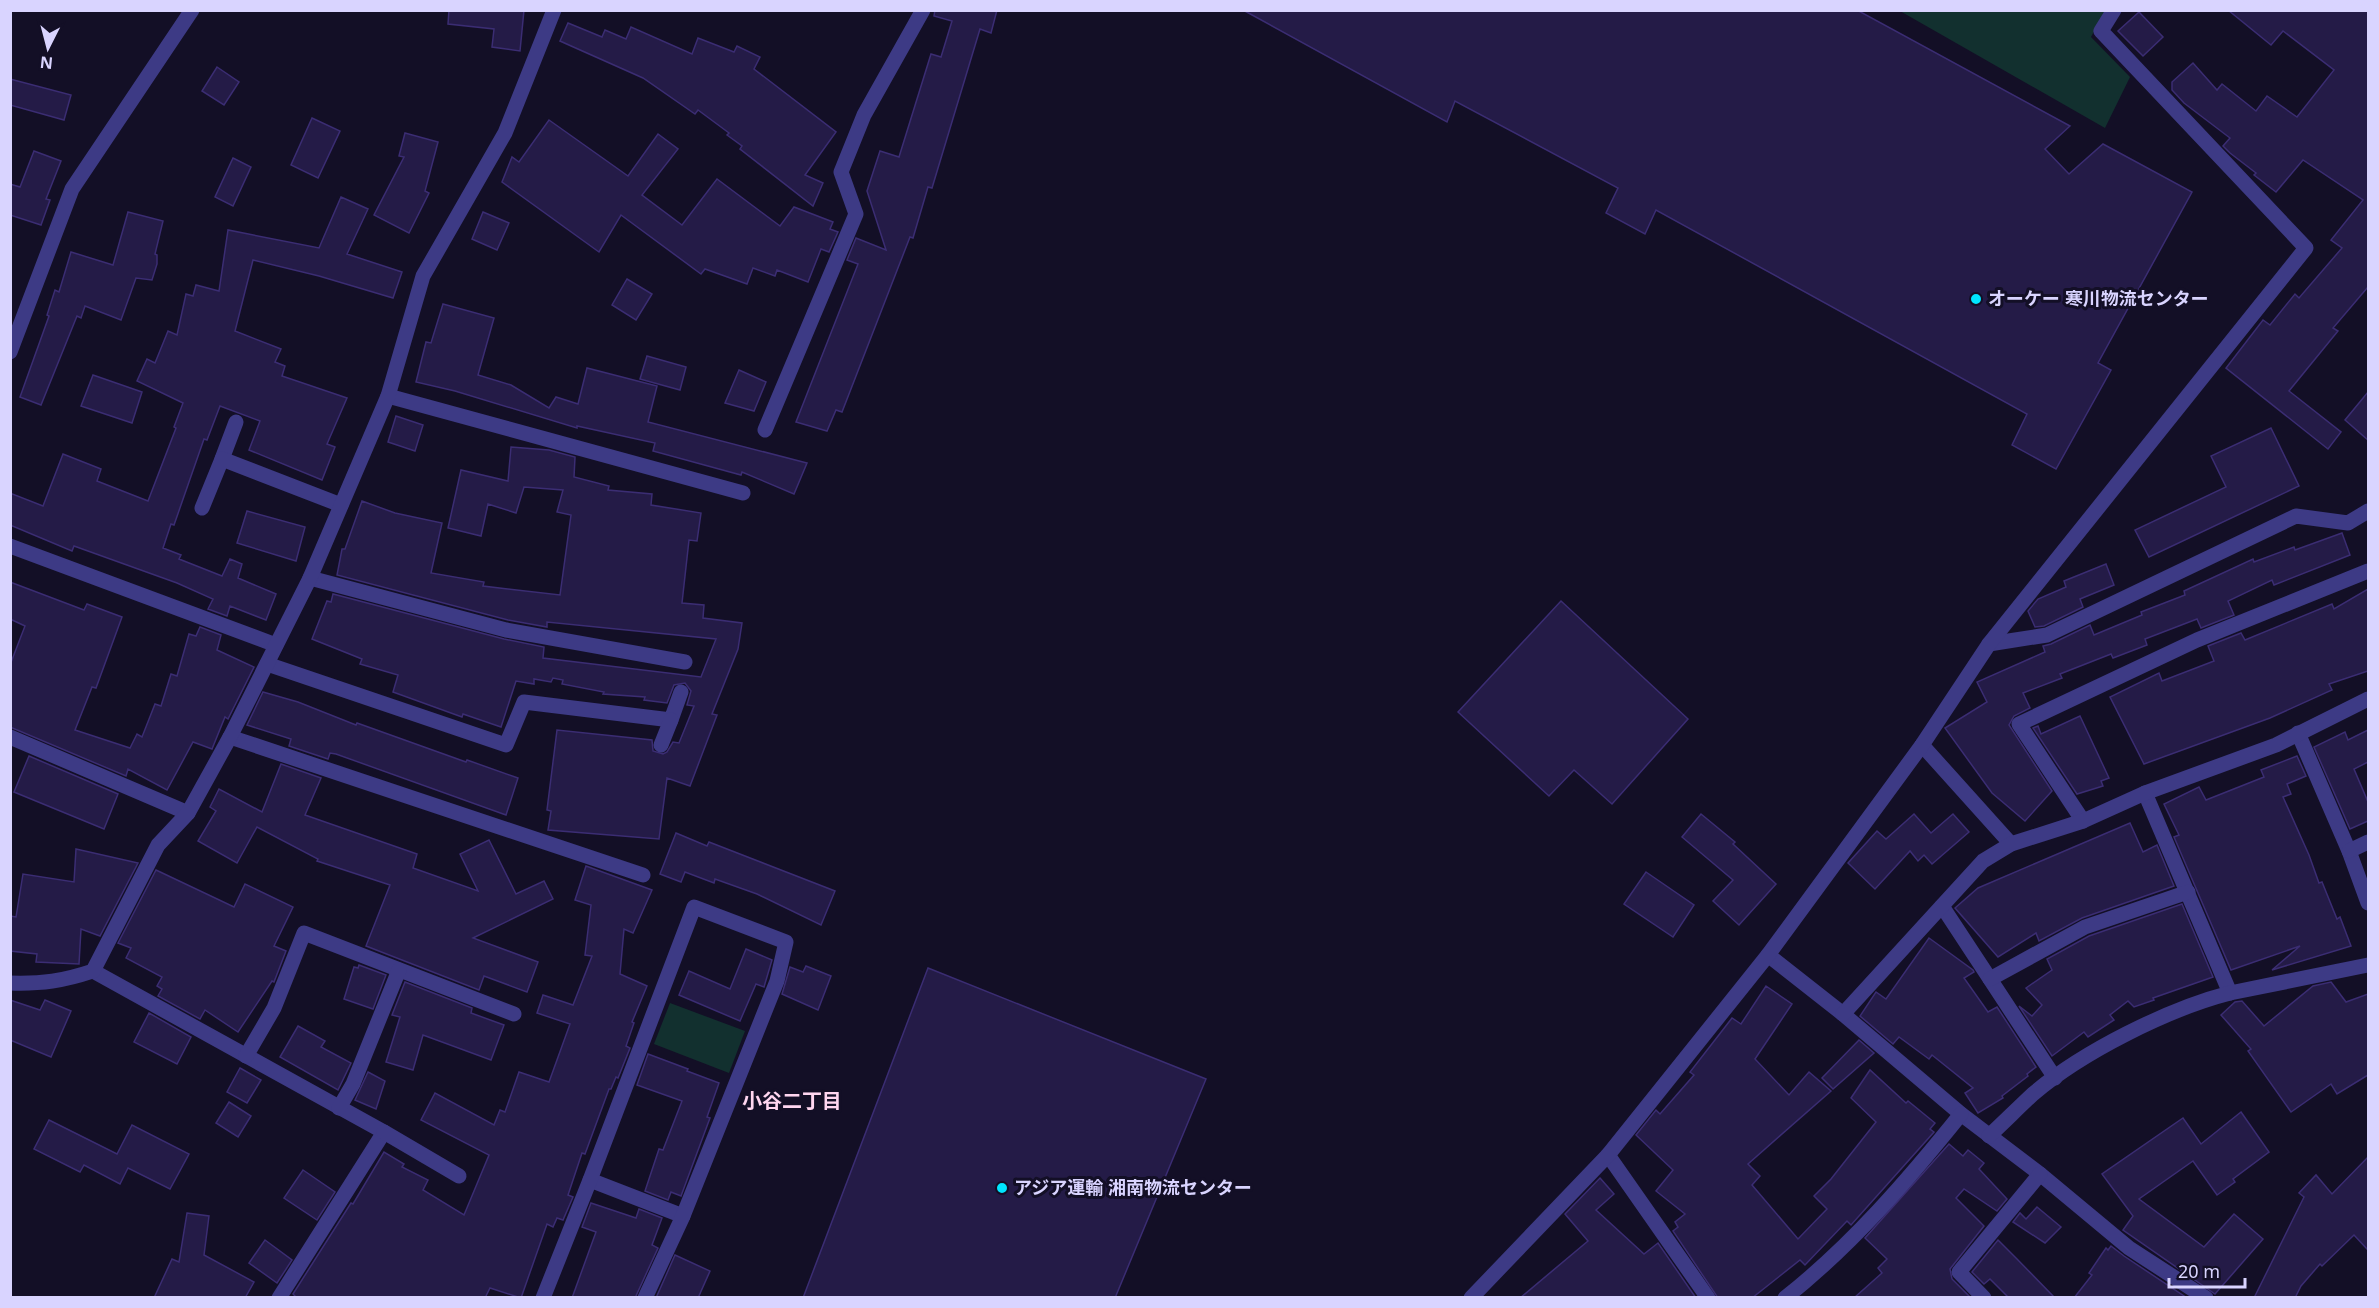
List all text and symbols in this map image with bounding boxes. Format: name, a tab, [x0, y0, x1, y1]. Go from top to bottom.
north arrow	[18, 18, 78, 78]
text: N	[39, 51, 54, 75]
place label: オーケー 寒川物流センター	[1988, 286, 2209, 310]
marker: オーケー 寒川物流センター	[1969, 292, 1983, 306]
district label: 小谷二丁目	[742, 1087, 842, 1114]
place label: アジア運輸 湘南物流センター	[1014, 1175, 1252, 1199]
marker: アジア運輸 湘南物流センター	[995, 1181, 1009, 1195]
scale bar	[2169, 1251, 2246, 1289]
text: 20 m	[2178, 1259, 2220, 1283]

